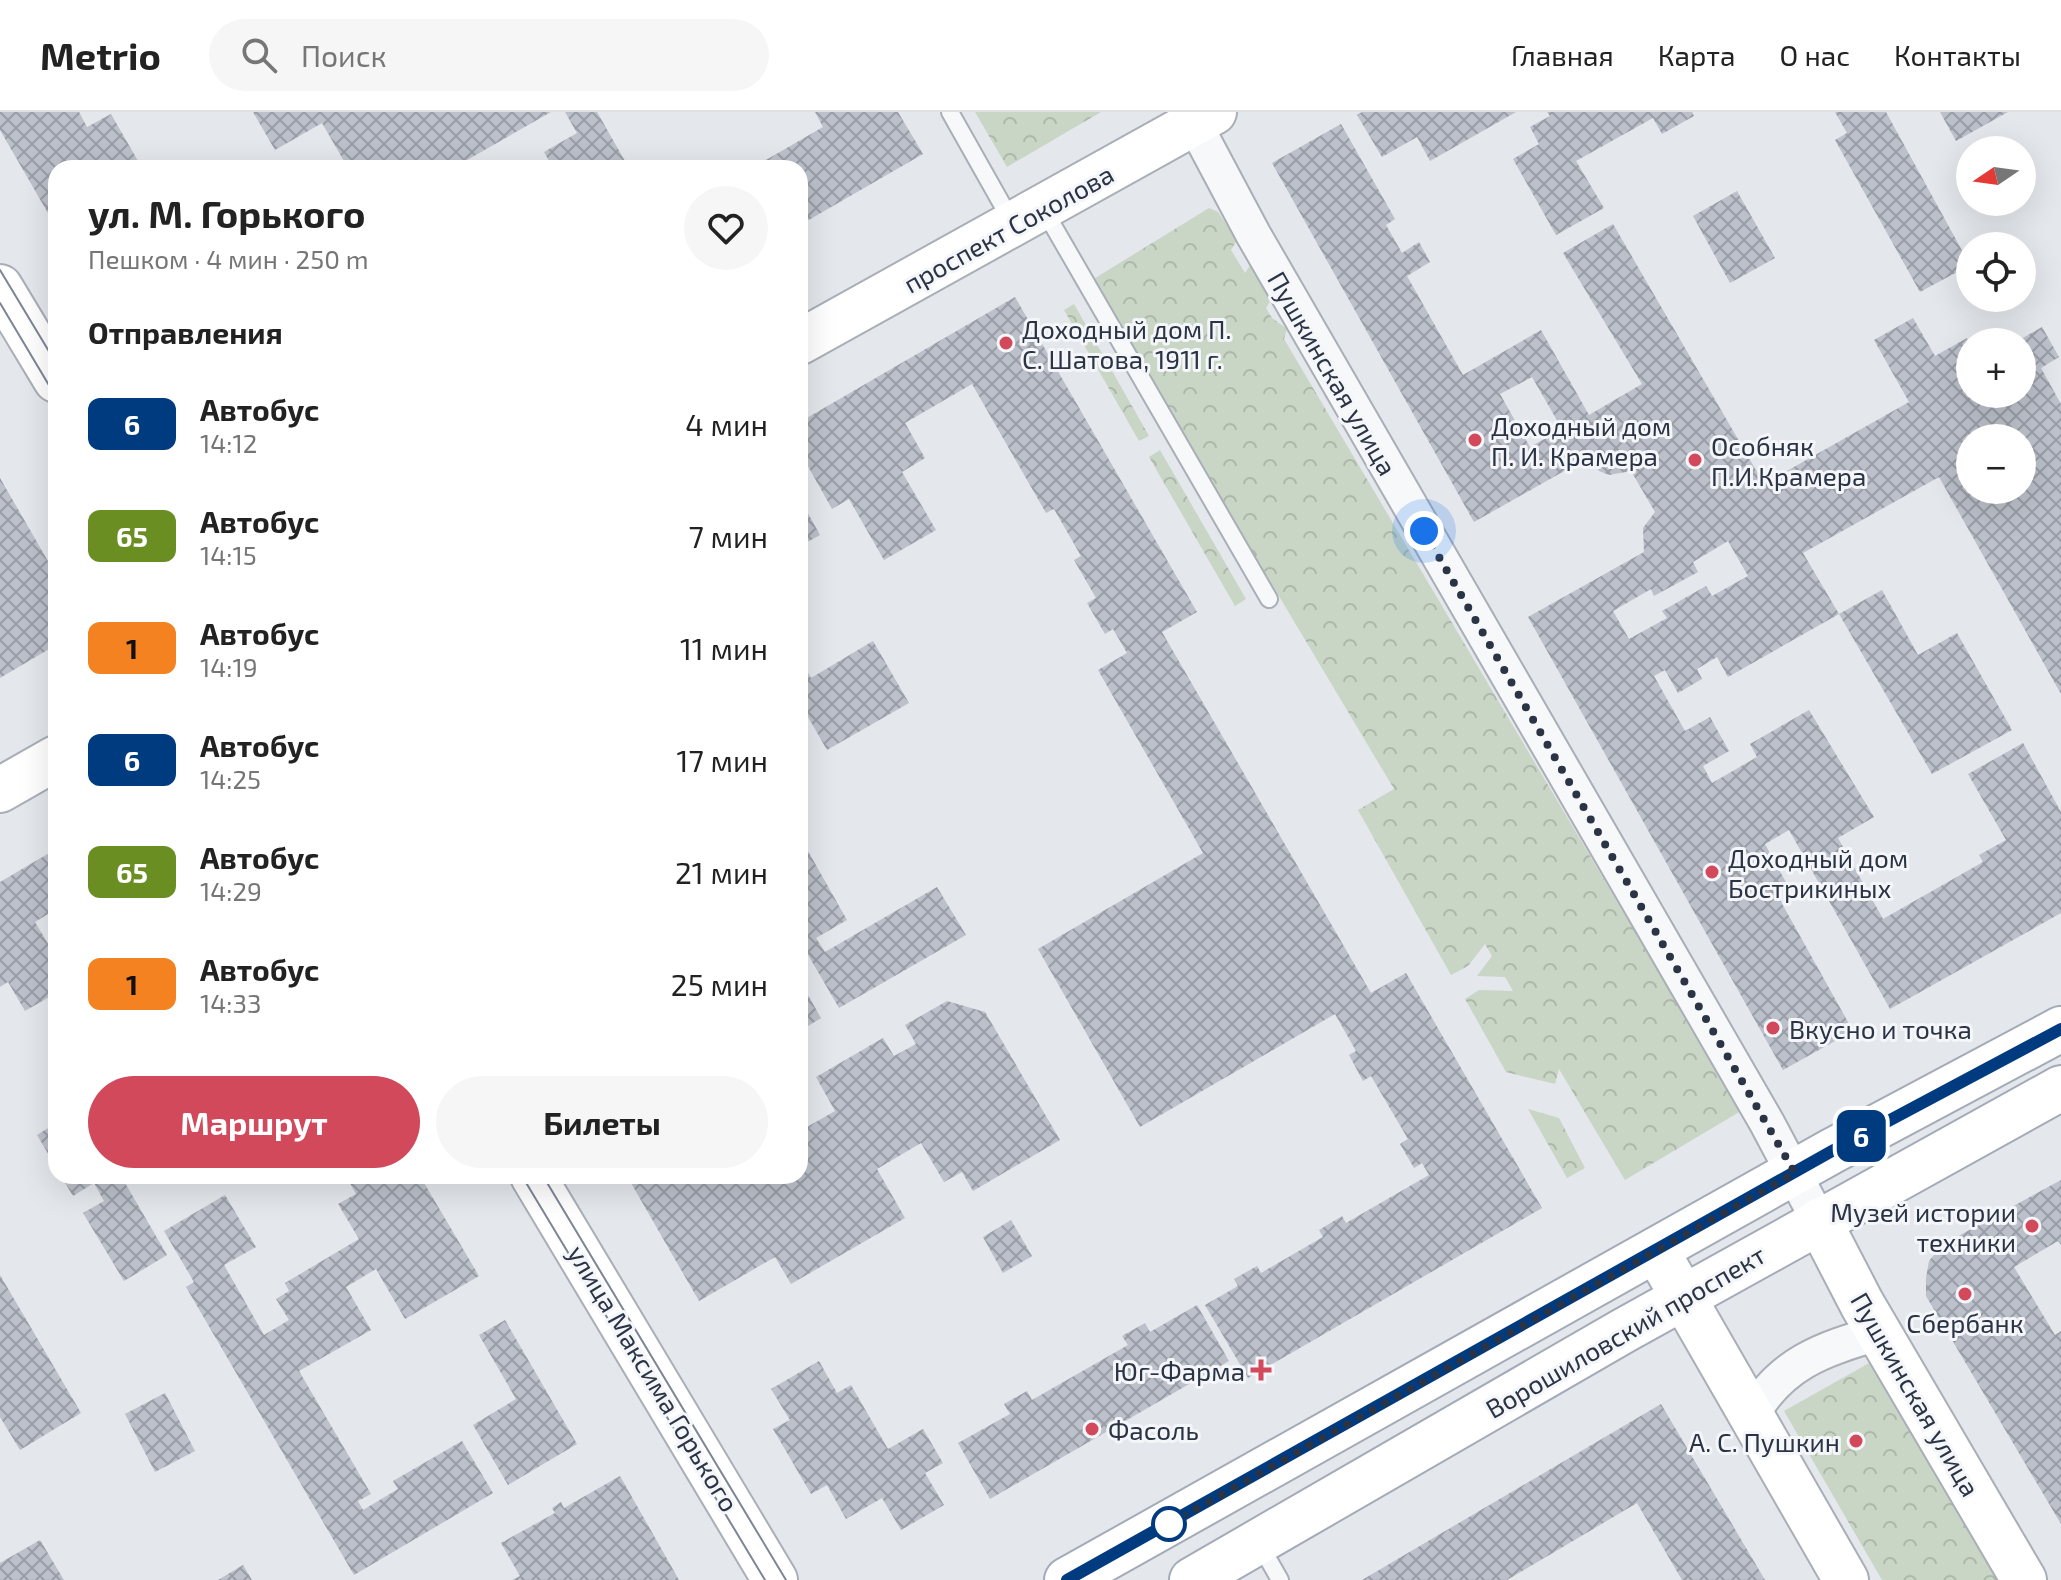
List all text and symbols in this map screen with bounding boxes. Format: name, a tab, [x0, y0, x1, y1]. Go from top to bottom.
search box	[209, 19, 769, 91]
text: Metrio	[40, 32, 161, 78]
icon: search	[237, 33, 281, 77]
text: Поиск	[301, 37, 387, 73]
text: Главная	[1511, 38, 1614, 72]
text: Карта	[1658, 38, 1736, 72]
text: О нас	[1780, 38, 1850, 72]
text: Контакты	[1894, 38, 2021, 72]
north arrow	[1956, 136, 2036, 216]
map controls	[1956, 136, 2036, 504]
street label: проспект Соколова	[898, 157, 1118, 299]
button: heart	[684, 186, 768, 270]
text: ул. М. Горького	[88, 190, 365, 236]
button: locate	[1956, 232, 2036, 312]
text: Пешком · 4 мин · 250 m	[88, 243, 368, 274]
street label: Пушкинская улица	[1261, 266, 1404, 481]
place label: Доходный дом П. С. Шатова, 1911 г.	[1022, 313, 1231, 374]
text: Отправления	[88, 314, 283, 350]
button: +	[1956, 328, 2036, 408]
marker: Доходный дом П. С. Шатова, 1911 г.	[997, 334, 1015, 352]
text: Автобус	[200, 391, 319, 427]
text: 4 мин	[685, 406, 768, 442]
text: 6	[124, 407, 140, 441]
place label: Доходный дом П. И. Крамера	[1491, 410, 1671, 471]
button: −	[1956, 424, 2036, 504]
text: 14:12	[200, 427, 257, 458]
place label: Особняк П.И.Крамера	[1711, 430, 1866, 491]
marker: Доходный дом П. И. Крамера	[1466, 431, 1484, 449]
marker: Особняк П.И.Крамера	[1686, 451, 1704, 469]
text: Автобус	[200, 503, 319, 539]
your location	[1404, 511, 1444, 551]
text: 7 мин	[688, 518, 768, 554]
text: 65	[116, 519, 148, 553]
text: 14:15	[200, 539, 257, 570]
text: Автобус	[200, 615, 319, 651]
text: 11 мин	[680, 630, 768, 666]
text: 1	[126, 631, 138, 665]
text: 14:19	[200, 651, 258, 682]
text: Автобус	[200, 727, 319, 763]
text: 17 мин	[677, 742, 768, 778]
text: 6	[124, 743, 140, 777]
text: 14:25	[200, 763, 261, 794]
text: Автобус	[200, 839, 319, 875]
place label: Доходный дом Бострикиных	[1728, 842, 1908, 903]
text: 21 мин	[675, 854, 768, 890]
text: 65	[116, 855, 148, 889]
marker: Доходный дом Бострикиных	[1703, 863, 1721, 881]
text: 14:29	[200, 875, 262, 906]
text: Автобус	[200, 951, 319, 987]
text: 25 мин	[671, 966, 768, 1002]
text: 1	[126, 967, 138, 1001]
text: 14:33	[200, 987, 261, 1018]
place label: Вкусно и точка	[1789, 1013, 1972, 1045]
marker: Вкусно и точка	[1764, 1019, 1782, 1037]
button: Маршрут	[88, 1076, 420, 1168]
button: Билеты	[436, 1076, 768, 1168]
line badge: 6	[1835, 1110, 1887, 1162]
text: 6	[1853, 1119, 1869, 1153]
place label: Музей истории техники	[1830, 1196, 2016, 1257]
marker: Музей истории техники	[2023, 1217, 2041, 1235]
street label: Ворошиловский проспект	[1480, 1238, 1770, 1424]
street label: улица Максима Горького	[561, 1239, 746, 1517]
marker: Сбербанк	[1956, 1285, 1974, 1303]
street label: Пушкинская улица	[1844, 1287, 1987, 1502]
place label: Сбербанк	[1906, 1307, 2024, 1338]
place label: Юг-Фарма	[1114, 1355, 1245, 1386]
marker: Юг-Фарма	[1252, 1361, 1270, 1379]
place label: Фасоль	[1108, 1414, 1199, 1445]
marker: Фасоль	[1083, 1420, 1101, 1438]
place label: А. С. Пушкин	[1689, 1426, 1840, 1458]
marker: А. С. Пушкин	[1847, 1432, 1865, 1450]
unlabelled marker	[1152, 1507, 1186, 1541]

